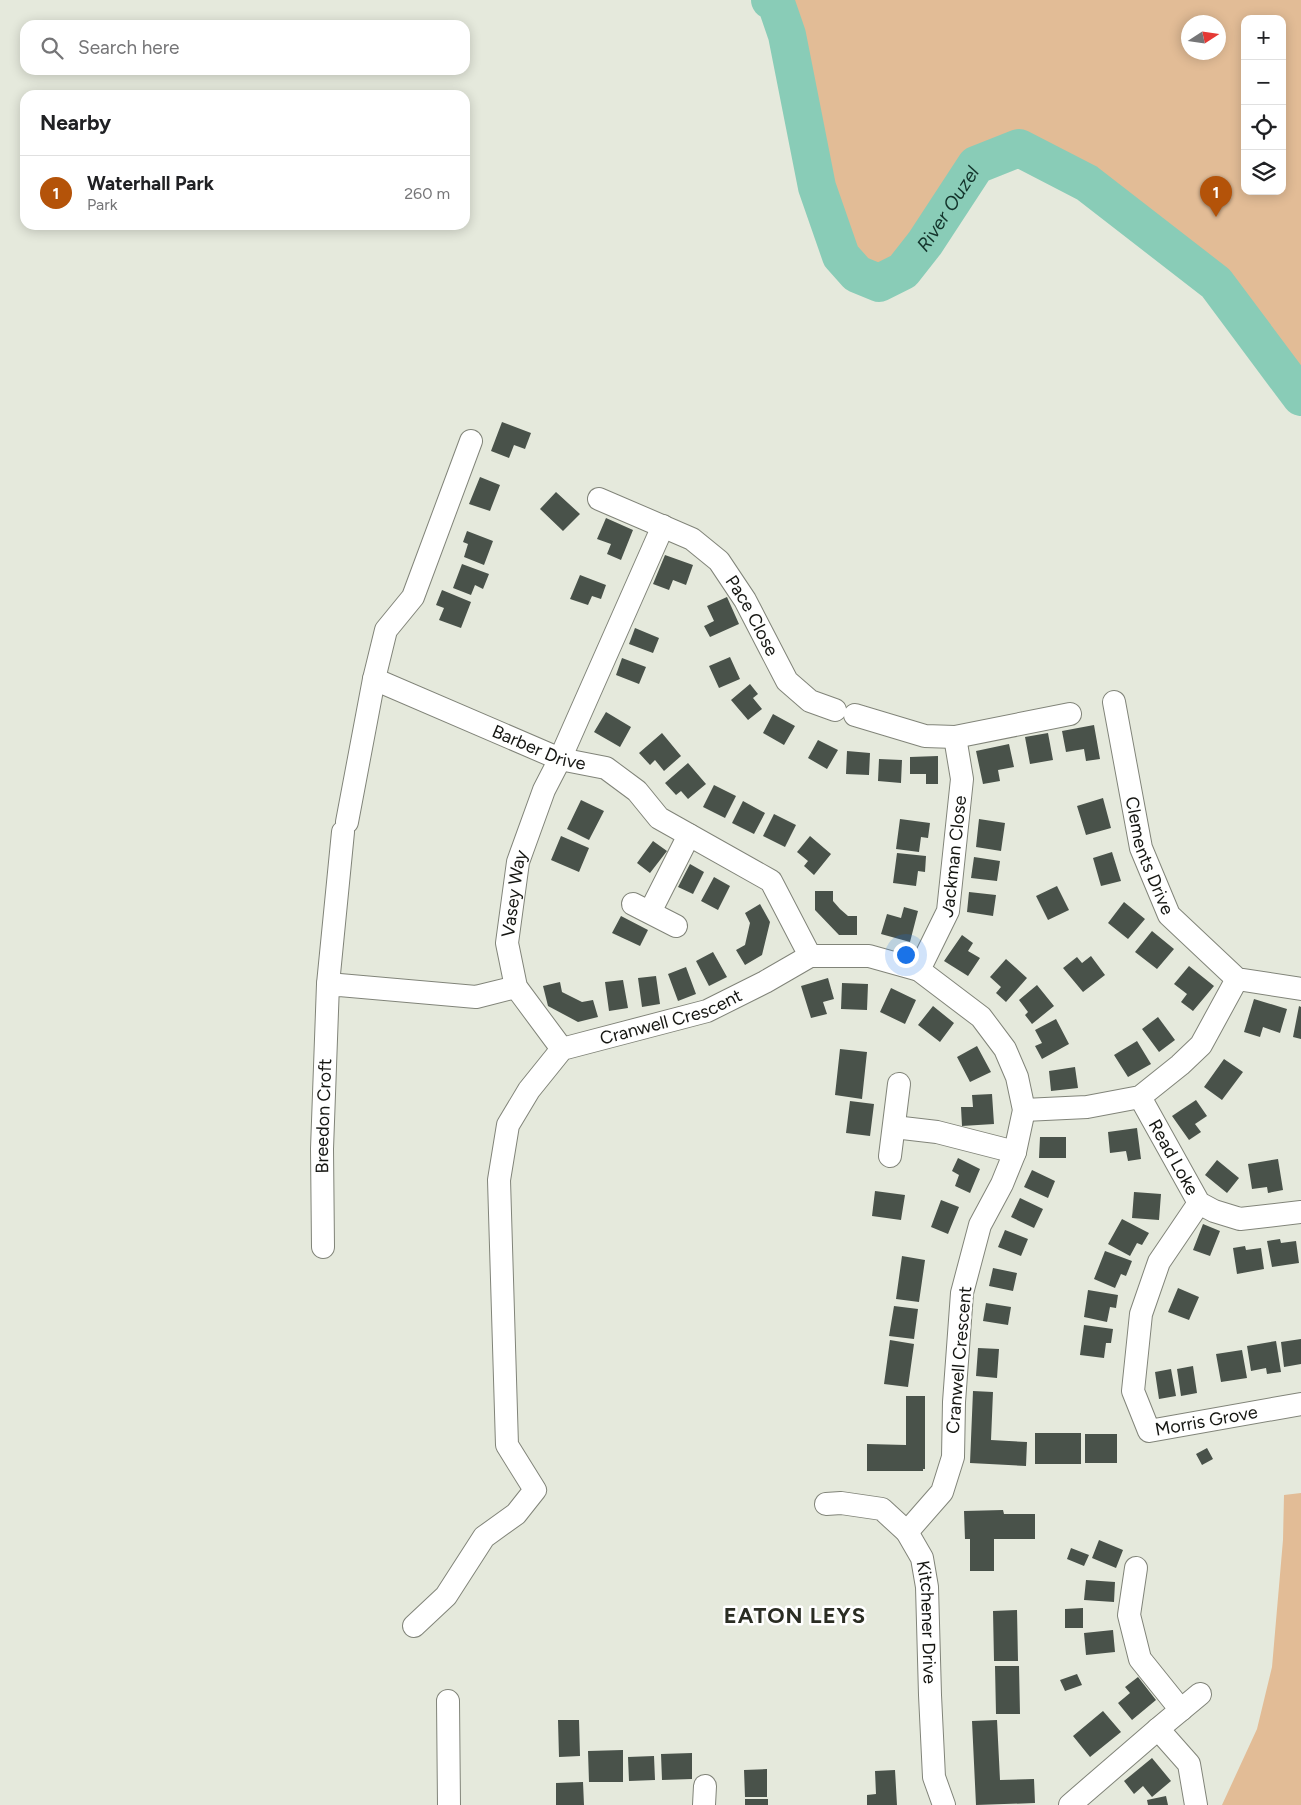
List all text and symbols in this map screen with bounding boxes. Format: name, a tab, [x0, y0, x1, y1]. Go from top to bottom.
north arrow	[1181, 15, 1226, 60]
map controls	[1241, 15, 1286, 195]
button: +	[1241, 15, 1286, 60]
search box	[20, 20, 470, 75]
icon: search	[38, 34, 66, 62]
text: Search here	[78, 36, 180, 59]
button: −	[1241, 60, 1286, 105]
button: locate	[1241, 105, 1286, 150]
text: Nearby	[40, 110, 111, 135]
button: layers	[1241, 150, 1286, 195]
water label: River Ouzel	[911, 161, 984, 256]
text: Waterhall Park	[87, 172, 214, 195]
pin: 1	[1200, 176, 1232, 217]
text: 1	[53, 184, 59, 203]
text: 260 m	[404, 184, 450, 203]
text: Park	[87, 195, 117, 214]
street label: Pace Close	[721, 571, 783, 660]
street label: Barber Drive	[489, 720, 588, 775]
street label: Jackman Close	[936, 794, 971, 921]
street label: Clements Drive	[1121, 795, 1179, 918]
street label: Vasey Way	[497, 846, 533, 939]
your location	[893, 942, 919, 968]
street label: Cranwell Crescent	[598, 984, 746, 1050]
street label: Breedon Croft	[311, 1058, 336, 1174]
street label: Read Loke	[1144, 1115, 1204, 1199]
street label: Cranwell Crescent	[942, 1285, 976, 1435]
street label: Morris Grove	[1153, 1401, 1260, 1441]
street label: Kitchener Drive	[912, 1559, 941, 1684]
district label: EATON LEYS	[724, 1602, 866, 1629]

